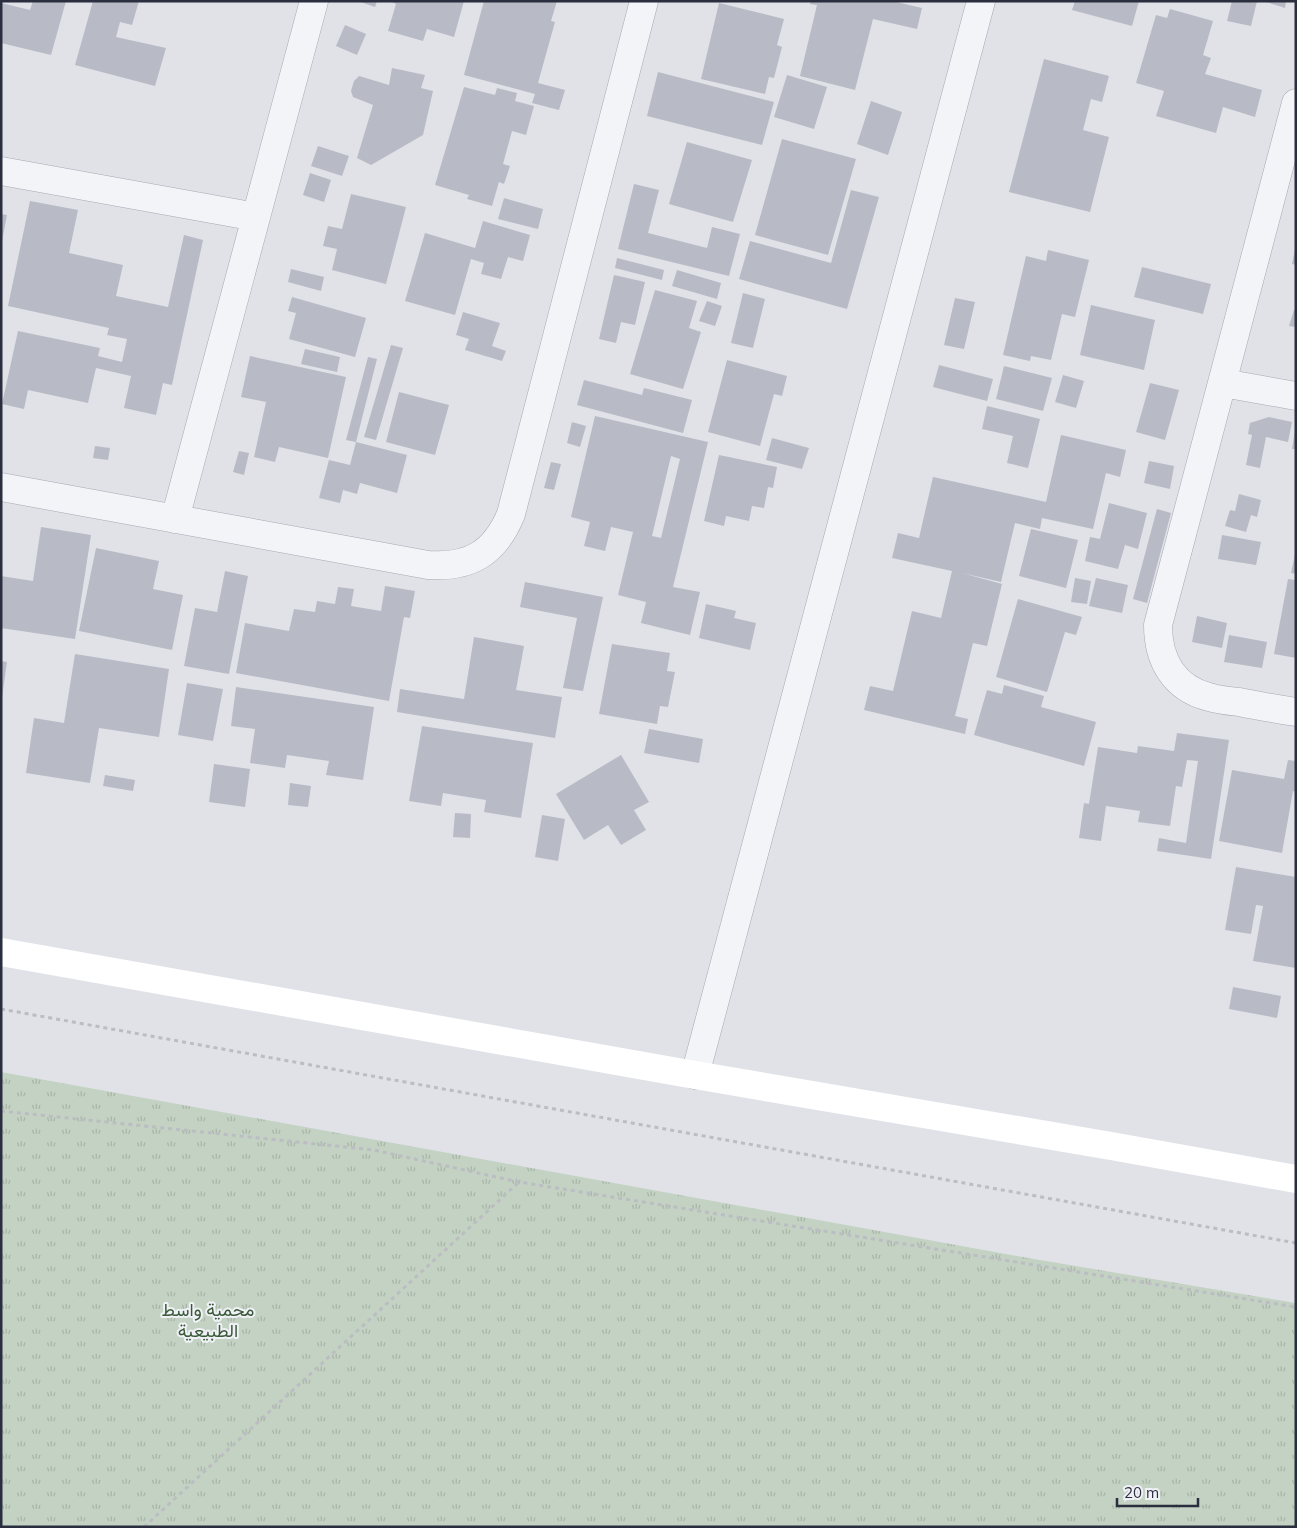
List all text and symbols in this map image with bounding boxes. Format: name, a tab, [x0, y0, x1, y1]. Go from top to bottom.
park label: محمية واسط الطبيعية	[162, 1298, 254, 1342]
scale bar	[1117, 1476, 1198, 1508]
text: 20 m	[1124, 1483, 1159, 1502]

